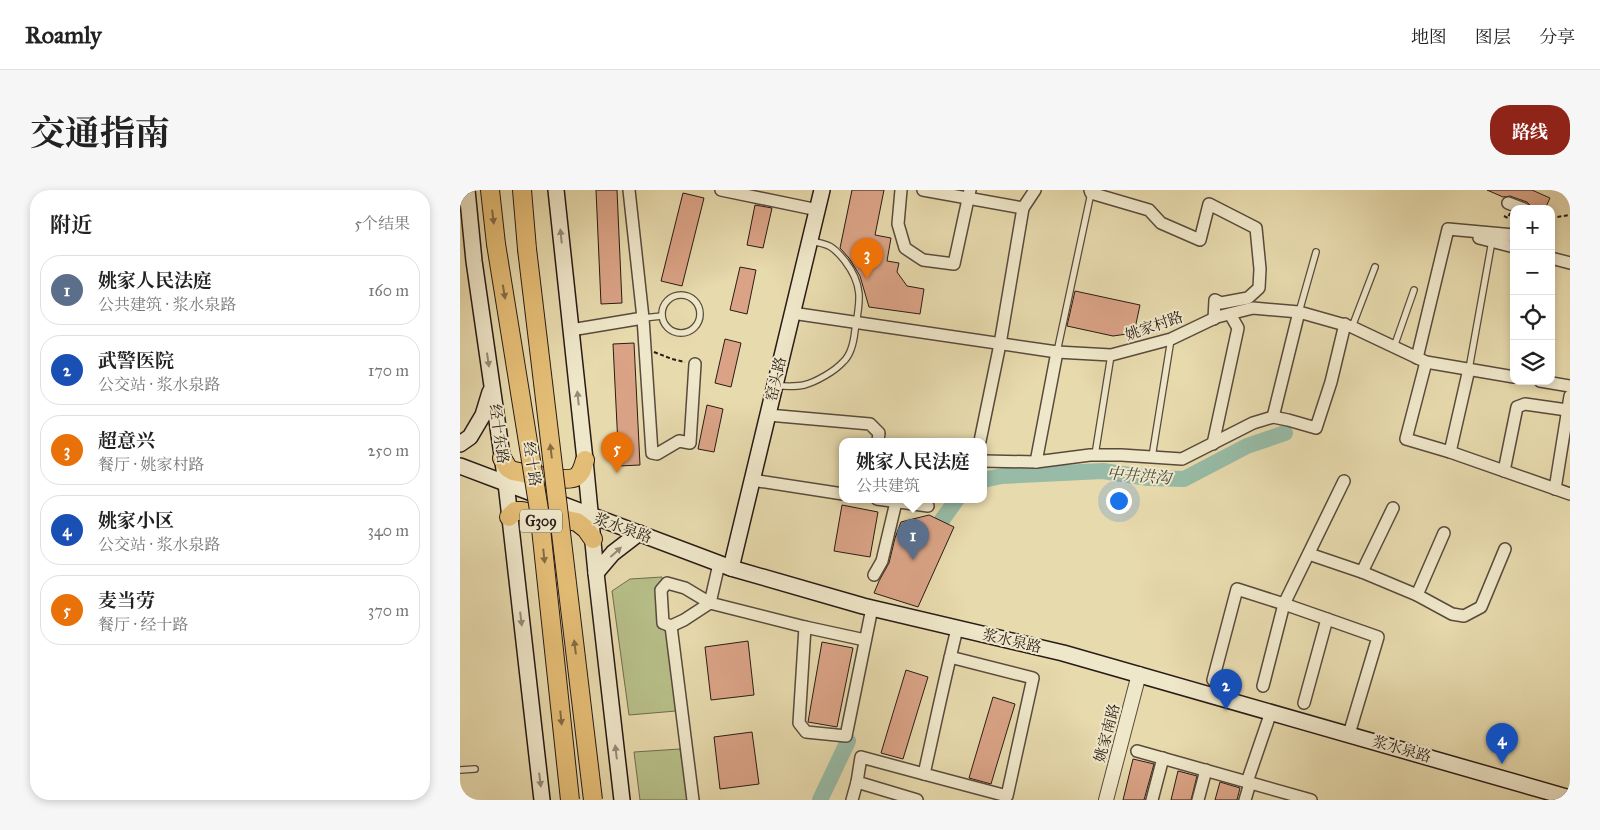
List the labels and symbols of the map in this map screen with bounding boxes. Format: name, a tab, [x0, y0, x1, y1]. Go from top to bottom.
one-way arrow	[489, 209, 497, 225]
one-way arrow	[557, 228, 565, 244]
pin: 3	[851, 238, 883, 279]
one-way arrow	[500, 284, 508, 300]
street label: 姚家村路	[1123, 308, 1185, 344]
one-way arrow	[484, 352, 492, 368]
street label: 窑头路	[762, 355, 790, 403]
one-way arrow	[574, 389, 582, 405]
street label: 经十东路	[486, 403, 512, 465]
pin: 5	[601, 432, 633, 473]
street label: 经十路	[520, 440, 544, 488]
one-way arrow	[547, 443, 555, 459]
water label: 中井洪沟	[1106, 463, 1175, 488]
your location	[1106, 488, 1132, 514]
street label: 浆水泉路	[592, 509, 654, 547]
road number: G309	[520, 510, 562, 532]
pin: 1	[897, 519, 929, 560]
one-way arrow	[609, 546, 621, 558]
one-way arrow	[540, 549, 548, 565]
one-way arrow	[517, 611, 525, 627]
street label: 浆水泉路	[981, 625, 1043, 657]
one-way arrow	[570, 639, 578, 655]
pin: 2	[1210, 669, 1242, 710]
street label: 姚家南路	[1091, 702, 1123, 764]
one-way arrow	[557, 710, 565, 726]
pin: 4	[1486, 723, 1518, 764]
street label: 浆水泉路	[1371, 732, 1433, 766]
one-way arrow	[612, 743, 620, 759]
one-way arrow	[536, 772, 544, 788]

